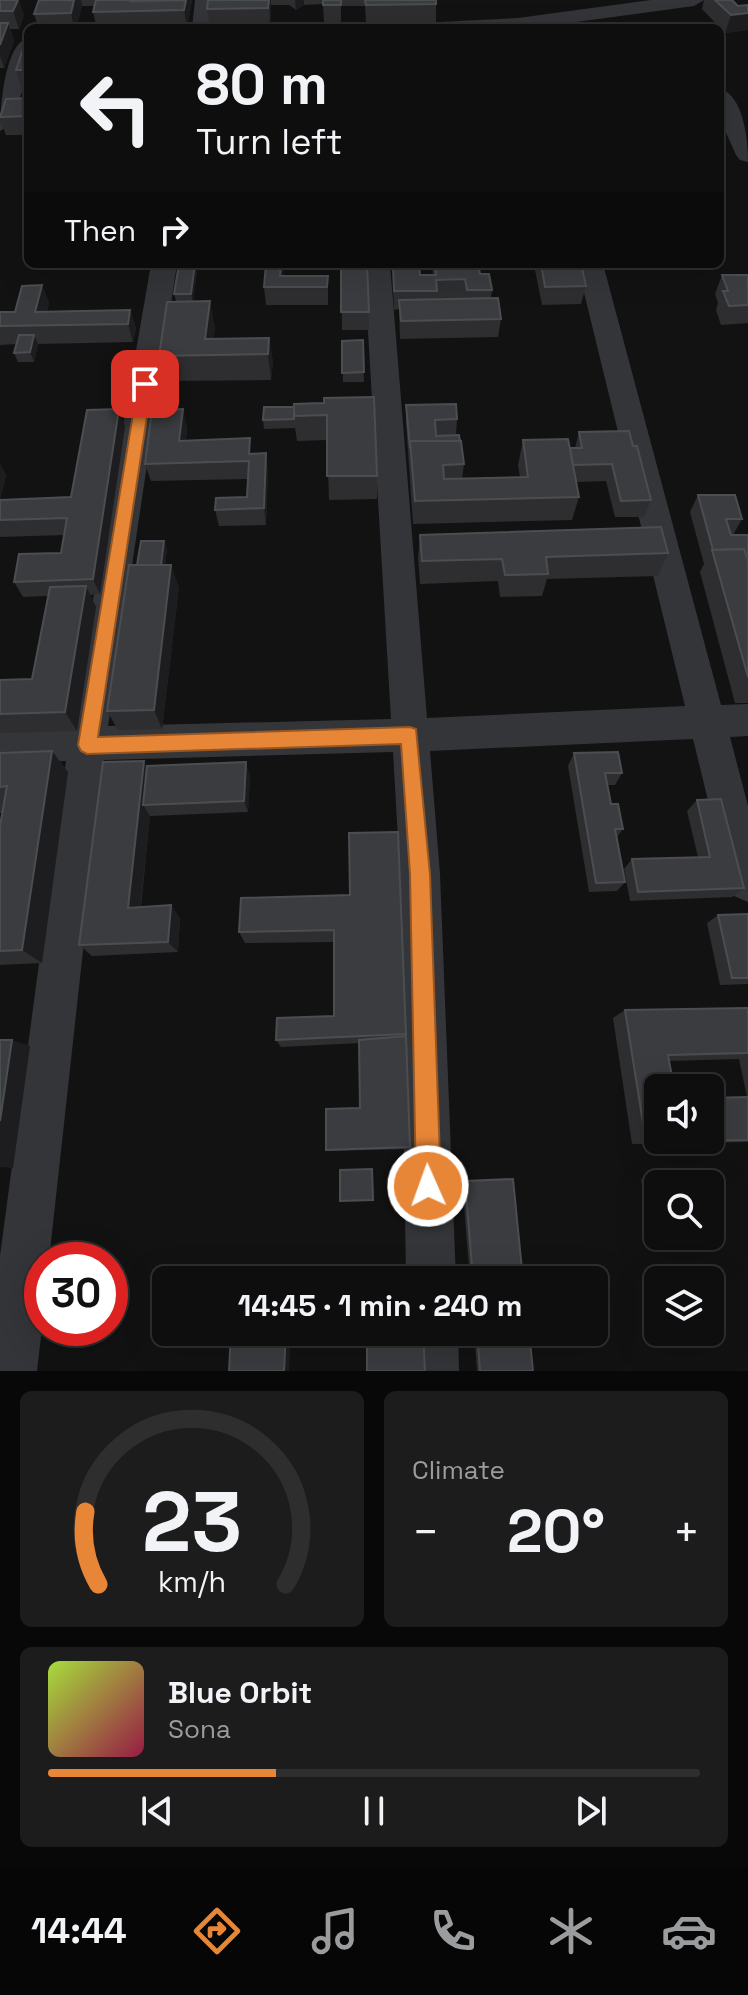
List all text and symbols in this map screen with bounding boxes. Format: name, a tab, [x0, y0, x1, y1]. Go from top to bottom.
text: 80 m	[196, 49, 328, 120]
icon: left	[64, 56, 168, 160]
text: Turn left	[196, 119, 343, 165]
icon: right	[152, 208, 196, 252]
text: Then	[64, 211, 136, 250]
pin	[111, 350, 179, 418]
icon: arrive	[123, 362, 167, 406]
map controls	[644, 1074, 724, 1346]
button: sound	[644, 1074, 724, 1154]
position arrow	[386, 1144, 470, 1228]
button: search	[644, 1170, 724, 1250]
speed limit sign: 30	[24, 1242, 128, 1346]
button: layers	[644, 1266, 724, 1346]
text: 14:45 · 1 min · 240 m	[238, 1286, 522, 1325]
text: Climate	[412, 1453, 505, 1487]
text: 23	[142, 1469, 242, 1575]
text: 20°	[507, 1493, 605, 1570]
text: −	[412, 1504, 439, 1560]
text: +	[673, 1504, 700, 1560]
text: km/h	[158, 1564, 226, 1600]
text: Blue Orbit	[168, 1673, 312, 1712]
text: Sona	[168, 1712, 231, 1746]
icon: previous	[135, 1789, 179, 1833]
icon: pause	[352, 1789, 396, 1833]
icon: next	[569, 1789, 613, 1833]
icon: directions	[189, 1903, 245, 1959]
icon: music	[307, 1903, 363, 1959]
icon: phone	[425, 1903, 481, 1959]
icon: climate	[543, 1903, 599, 1959]
icon: car	[661, 1903, 717, 1959]
text: 14:44	[31, 1908, 127, 1954]

